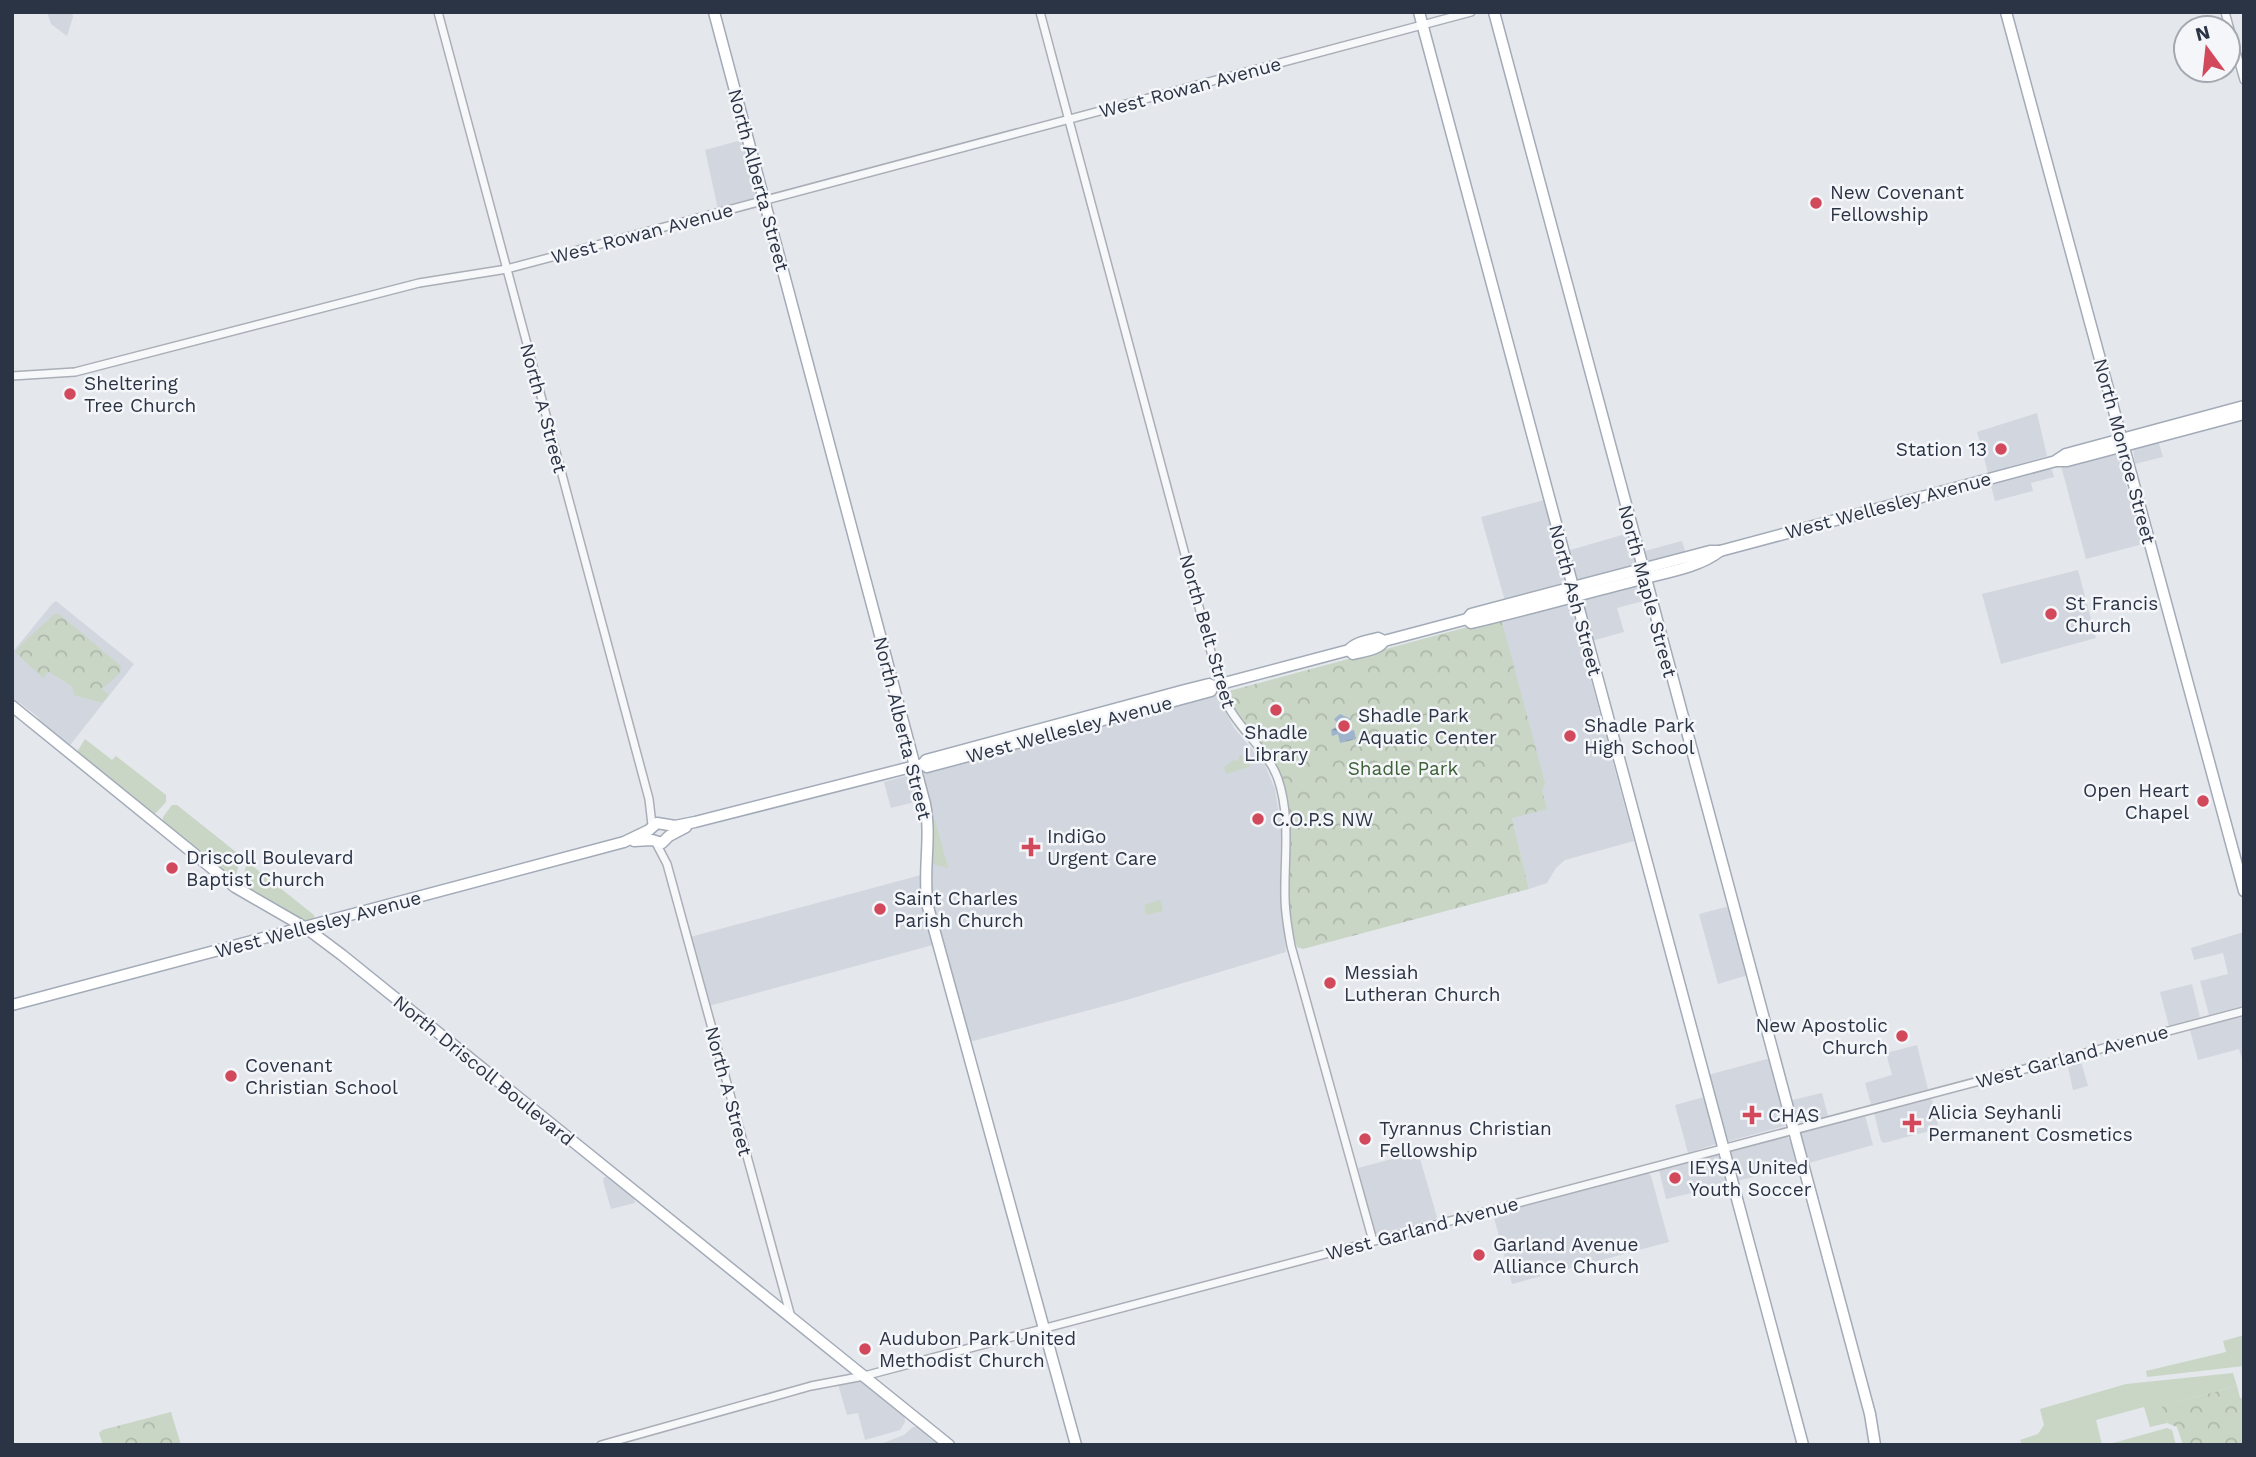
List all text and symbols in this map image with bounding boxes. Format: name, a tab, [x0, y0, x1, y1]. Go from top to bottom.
north arrow	[2172, 14, 2242, 84]
text: N	[2193, 20, 2213, 46]
street label: West Rowan Avenue	[1097, 52, 1284, 123]
street label: North Alberta Street	[723, 86, 794, 274]
place label: New Covenant Fellowship	[1830, 181, 1964, 226]
marker: New Covenant Fellowship	[1808, 195, 1824, 211]
street label: West Rowan Avenue	[549, 198, 736, 269]
street label: North A Street	[515, 341, 572, 475]
street label: North Monroe Street	[2089, 356, 2160, 547]
place label: Sheltering Tree Church	[84, 372, 196, 417]
marker: Sheltering Tree Church	[62, 386, 78, 402]
place label: Station 13	[1896, 438, 1987, 461]
marker: Station 13	[1993, 441, 2009, 457]
street label: West Wellesley Avenue	[1783, 467, 1994, 544]
street label: North Maple Street	[1613, 502, 1682, 680]
street label: North Ash Street	[1544, 522, 1607, 678]
street label: North Belt Street	[1175, 552, 1240, 711]
place label: St Francis Church	[2065, 592, 2158, 637]
marker: St Francis Church	[2043, 606, 2059, 622]
street label: North Alberta Street	[869, 634, 936, 822]
street label: West Wellesley Avenue	[964, 691, 1175, 768]
marker: Shadle Library	[1268, 702, 1284, 718]
place label: Shadle Park Aquatic Center	[1358, 704, 1497, 749]
place label: Shadle Park High School	[1584, 714, 1695, 759]
marker: Shadle Park Aquatic Center	[1336, 718, 1352, 734]
place label: Shadle Library	[1244, 721, 1308, 766]
marker: Shadle Park High School	[1562, 728, 1578, 744]
park label: Shadle Park	[1348, 757, 1459, 780]
place label: Open Heart Chapel	[2083, 779, 2189, 824]
marker: Open Heart Chapel	[2195, 793, 2211, 809]
place label: C.O.P.S NW	[1272, 808, 1373, 831]
marker: C.O.P.S NW	[1250, 811, 1266, 827]
place label: IndiGo Urgent Care	[1047, 825, 1157, 870]
marker: IndiGo Urgent Care	[1021, 837, 1041, 857]
place label: Driscoll Boulevard Baptist Church	[186, 846, 354, 891]
marker: Driscoll Boulevard Baptist Church	[164, 860, 180, 876]
street label: West Wellesley Avenue	[213, 886, 424, 963]
place label: Saint Charles Parish Church	[894, 887, 1024, 932]
marker: Saint Charles Parish Church	[872, 901, 888, 917]
place label: Messiah Lutheran Church	[1344, 961, 1500, 1006]
marker: Messiah Lutheran Church	[1322, 975, 1338, 991]
street label: North Driscoll Boulevard	[389, 990, 579, 1151]
place label: New Apostolic Church	[1756, 1014, 1888, 1059]
street label: West Garland Avenue	[1973, 1020, 2171, 1093]
street label: North A Street	[700, 1024, 757, 1158]
marker: New Apostolic Church	[1894, 1028, 1910, 1044]
place label: Covenant Christian School	[245, 1054, 398, 1099]
marker: Covenant Christian School	[223, 1068, 239, 1084]
place label: Alicia Seyhanli Permanent Cosmetics	[1928, 1101, 2133, 1146]
place label: CHAS	[1768, 1104, 1820, 1127]
marker: CHAS	[1742, 1105, 1762, 1125]
marker: Alicia Seyhanli Permanent Cosmetics	[1902, 1113, 1922, 1133]
place label: Tyrannus Christian Fellowship	[1379, 1117, 1552, 1162]
marker: Tyrannus Christian Fellowship	[1357, 1131, 1373, 1147]
place label: IEYSA United Youth Soccer	[1689, 1156, 1812, 1201]
marker: IEYSA United Youth Soccer	[1667, 1170, 1683, 1186]
street label: West Garland Avenue	[1323, 1192, 1521, 1265]
place label: Garland Avenue Alliance Church	[1493, 1233, 1639, 1278]
marker: Garland Avenue Alliance Church	[1471, 1247, 1487, 1263]
place label: Audubon Park United Methodist Church	[879, 1327, 1076, 1372]
marker: Audubon Park United Methodist Church	[857, 1341, 873, 1357]

